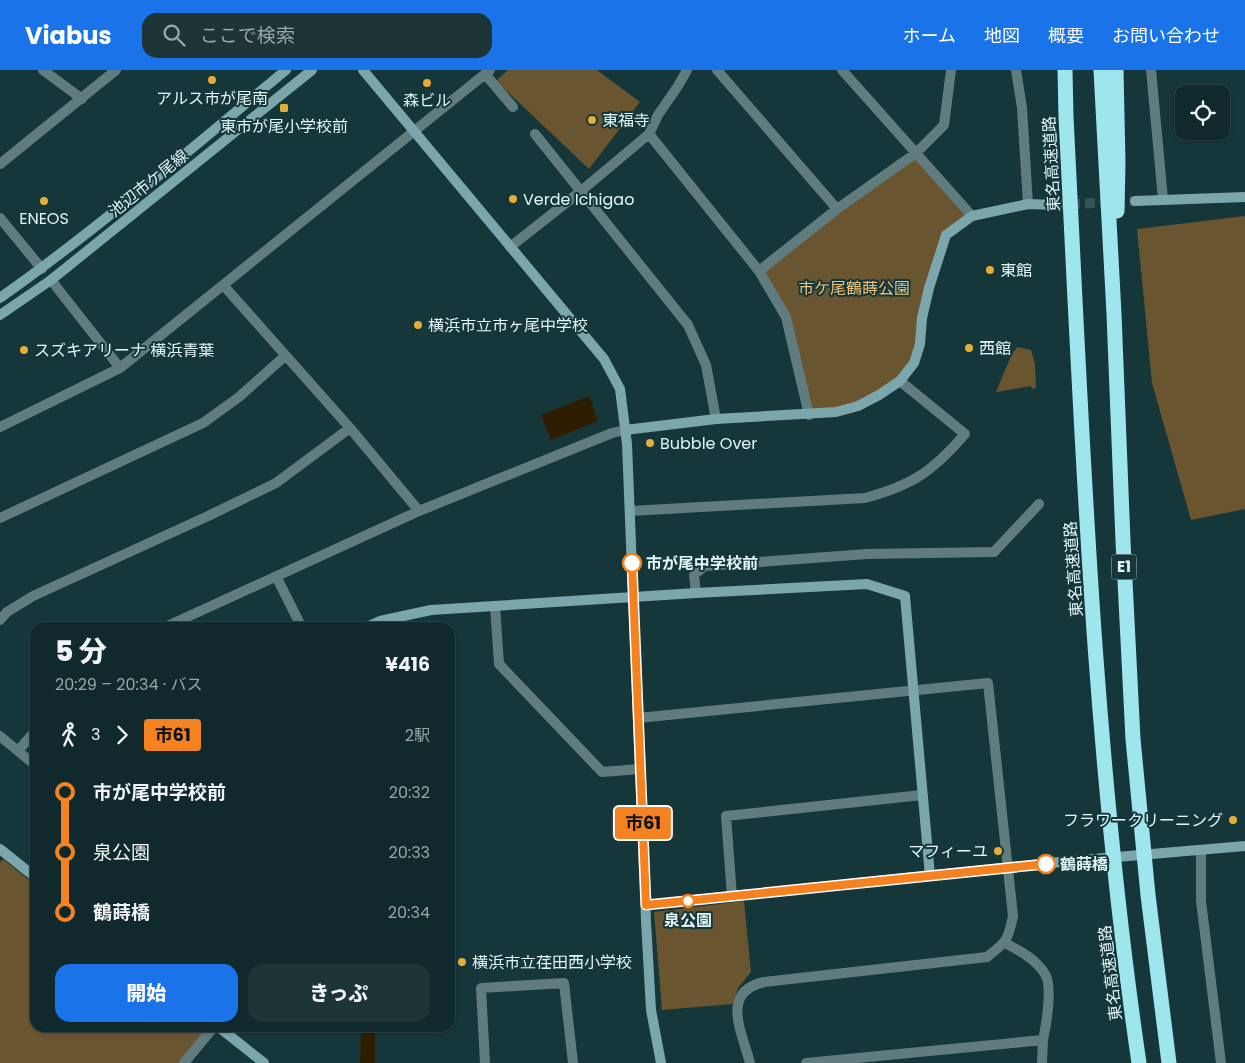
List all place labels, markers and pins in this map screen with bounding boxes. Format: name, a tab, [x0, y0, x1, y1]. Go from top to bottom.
marker: アルス市が尾南	[206, 74, 218, 86]
marker: 森ビル	[421, 77, 433, 89]
place label: アルス市が尾南	[156, 87, 268, 110]
place label: 森ビル	[403, 89, 451, 112]
marker: 東市が尾小学校前	[278, 102, 290, 114]
place label: 東福寺	[602, 109, 650, 132]
marker: 東福寺	[586, 114, 598, 126]
place label: 東市が尾小学校前	[220, 115, 348, 138]
place label: Verde Ichigao	[523, 188, 634, 211]
marker: Verde Ichigao	[507, 193, 519, 205]
marker: ENEOS	[38, 195, 50, 207]
place label: ENEOS	[19, 207, 69, 230]
place label: 東館	[1000, 259, 1032, 282]
marker: 東館	[984, 264, 996, 276]
place label: 横浜市立市ヶ尾中学校	[428, 314, 588, 337]
marker: 横浜市立市ヶ尾中学校	[412, 319, 424, 331]
place label: 西館	[979, 337, 1011, 360]
place label: スズキアリーナ 横浜青葉	[34, 339, 214, 362]
marker: 西館	[963, 342, 975, 354]
marker: スズキアリーナ 横浜青葉	[18, 344, 30, 356]
place label: Bubble Over	[660, 432, 757, 455]
marker: Bubble Over	[644, 437, 656, 449]
place label: 市が尾中学校前	[646, 552, 758, 575]
marker: 市が尾中学校前	[622, 553, 642, 573]
place label: フラワークリーニング	[1063, 809, 1223, 832]
marker: フラワークリーニング	[1227, 814, 1239, 826]
place label: マフィーユ	[908, 840, 988, 863]
marker: マフィーユ	[992, 845, 1004, 857]
place label: 鶴蒔橋	[1060, 853, 1108, 876]
marker: 鶴蒔橋	[1036, 854, 1056, 874]
marker: 泉公園	[681, 894, 695, 908]
place label: 泉公園	[664, 909, 712, 932]
place label: 横浜市立荏田西小学校	[472, 951, 632, 974]
marker: 横浜市立荏田西小学校	[456, 956, 468, 968]

